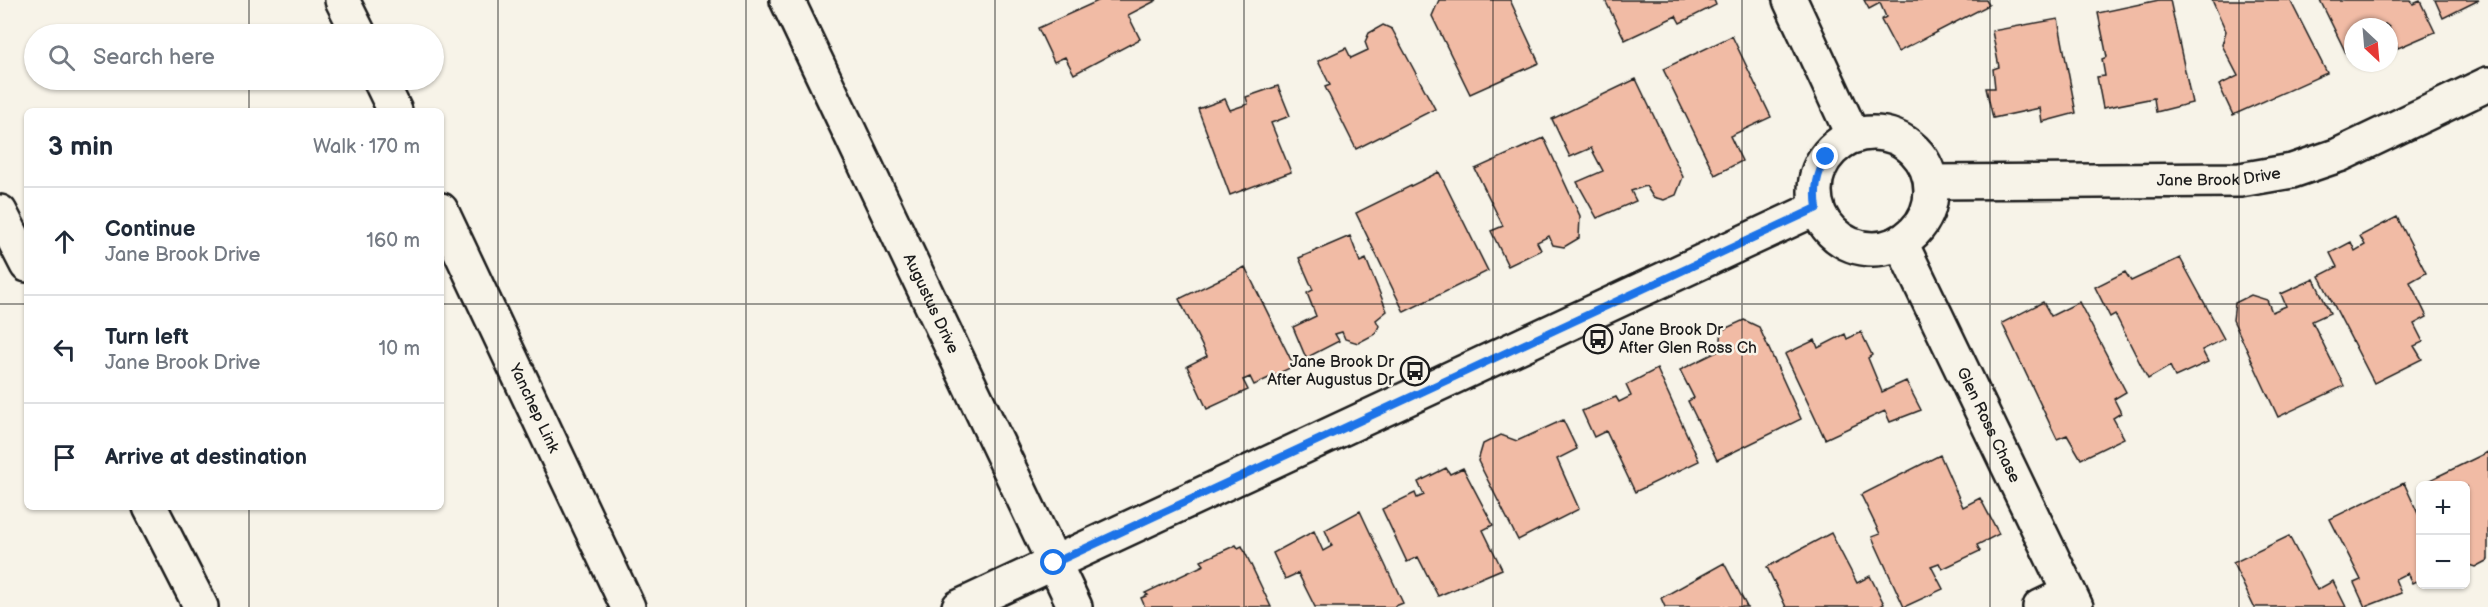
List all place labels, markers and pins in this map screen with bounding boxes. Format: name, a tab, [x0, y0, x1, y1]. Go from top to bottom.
place label: Jane Brook Dr After Glen Ross Ch	[1619, 321, 1757, 358]
bus stop icon: Jane Brook Dr After Glen Ross Ch	[1582, 323, 1614, 355]
place label: Jane Brook Dr After Augustus Dr	[1267, 353, 1394, 390]
bus stop icon: Jane Brook Dr After Augustus Dr	[1399, 355, 1431, 387]

